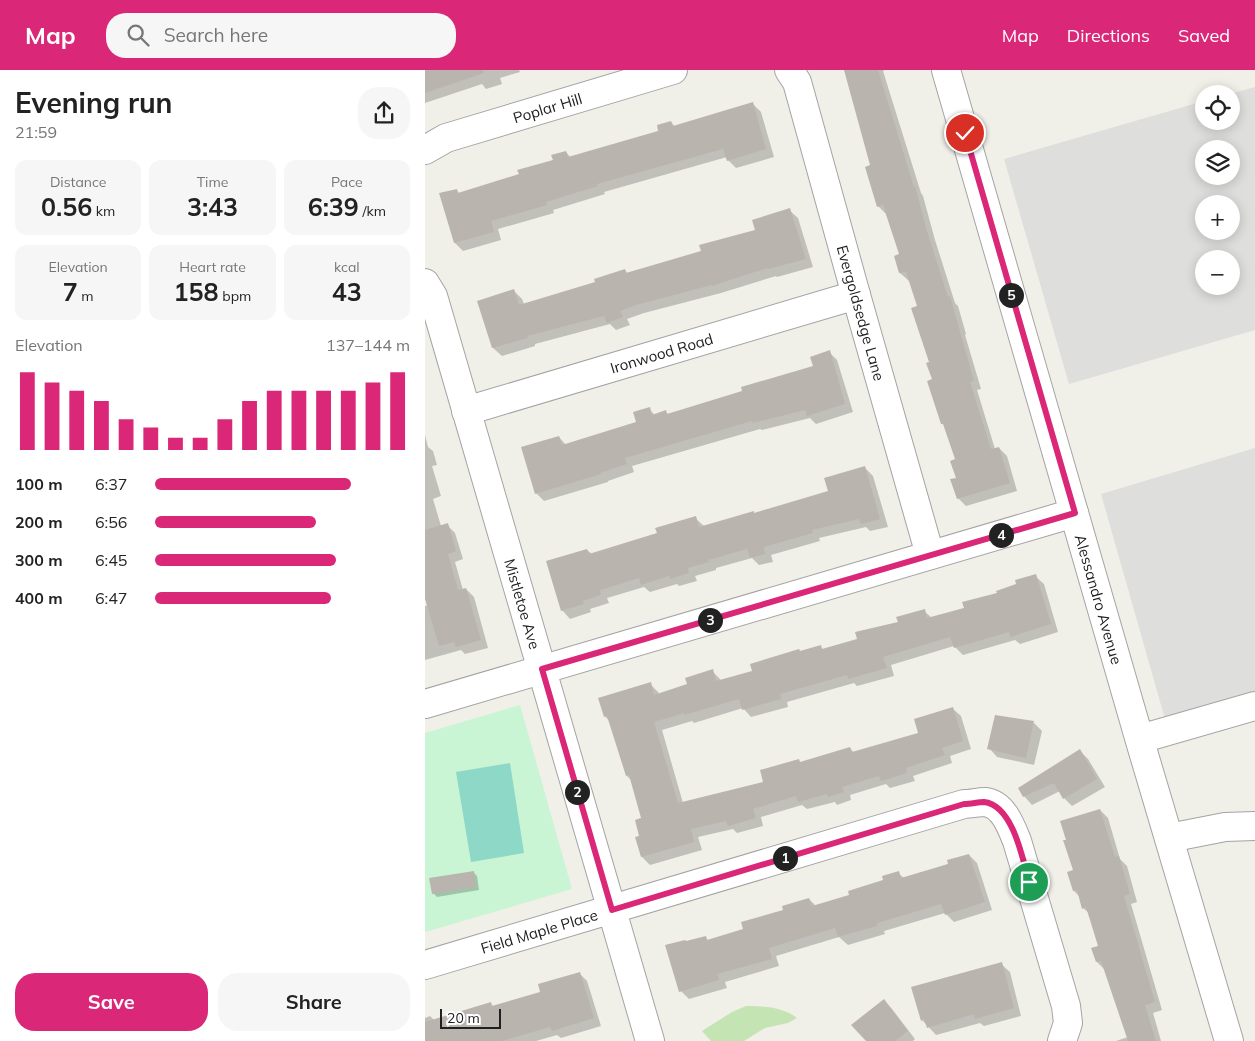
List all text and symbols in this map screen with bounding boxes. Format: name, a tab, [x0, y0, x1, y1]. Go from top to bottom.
search box	[106, 13, 456, 58]
text: Map	[25, 20, 76, 50]
icon: search	[124, 21, 152, 49]
text: Search here	[164, 23, 268, 47]
text: Map	[1002, 24, 1039, 47]
text: Directions	[1067, 24, 1150, 47]
text: Saved	[1178, 24, 1230, 47]
text: Evening run	[15, 85, 172, 120]
map controls	[1195, 85, 1240, 295]
button: locate	[1195, 85, 1240, 130]
button: share	[358, 87, 410, 139]
street label: Poplar Hill	[511, 88, 584, 127]
pin	[944, 112, 986, 154]
icon: check	[951, 119, 979, 147]
text: 21:59	[15, 122, 57, 142]
button: layers	[1195, 140, 1240, 185]
text: Distance	[50, 173, 106, 191]
text: Time	[197, 173, 228, 191]
text: Pace	[331, 173, 363, 191]
text: 0.56	[41, 191, 92, 222]
text: 3:43	[187, 191, 238, 222]
text: 6:39	[308, 191, 359, 222]
button: +	[1195, 195, 1240, 240]
text: km	[92, 202, 115, 220]
text: /km	[359, 202, 386, 220]
street label: Evergoldsedge Lane	[833, 243, 889, 383]
button: −	[1195, 250, 1240, 295]
text: Elevation	[49, 258, 108, 276]
text: Heart rate	[179, 258, 246, 276]
text: kcal	[334, 258, 360, 276]
text: 7	[63, 276, 78, 307]
text: 158	[174, 276, 219, 307]
text: 43	[332, 276, 362, 307]
pin: 5	[999, 282, 1023, 308]
text: 5	[1007, 286, 1016, 304]
text: m	[78, 287, 94, 305]
text: bpm	[219, 287, 251, 305]
street label: Ironwood Road	[608, 329, 715, 377]
text: Elevation	[15, 335, 83, 355]
text: 137–144 m	[326, 335, 410, 355]
text: 100 m	[15, 474, 63, 494]
text: 6:37	[95, 474, 127, 494]
text: 200 m	[15, 512, 63, 532]
text: 6:56	[95, 512, 127, 532]
pin: 4	[989, 522, 1013, 548]
text: 4	[997, 526, 1006, 544]
street label: Alessandro Avenue	[1071, 532, 1127, 667]
text: 300 m	[15, 550, 63, 570]
text: 6:45	[95, 550, 127, 570]
street label: Mistletoe Ave	[501, 556, 545, 651]
text: 400 m	[15, 588, 63, 608]
text: 6:47	[95, 588, 127, 608]
pin: 3	[697, 608, 723, 632]
text: 3	[706, 611, 715, 629]
pin: 2	[565, 780, 589, 804]
text: 2	[573, 783, 582, 801]
pin: 1	[773, 846, 797, 870]
text: 1	[781, 849, 790, 867]
pin	[1008, 861, 1050, 903]
icon: arrive	[1015, 868, 1043, 896]
street label: Field Maple Place	[478, 905, 600, 957]
button: Save	[15, 973, 208, 1031]
button: Share	[218, 973, 410, 1031]
scale bar	[440, 1006, 501, 1029]
text: 20 m	[447, 1009, 480, 1027]

